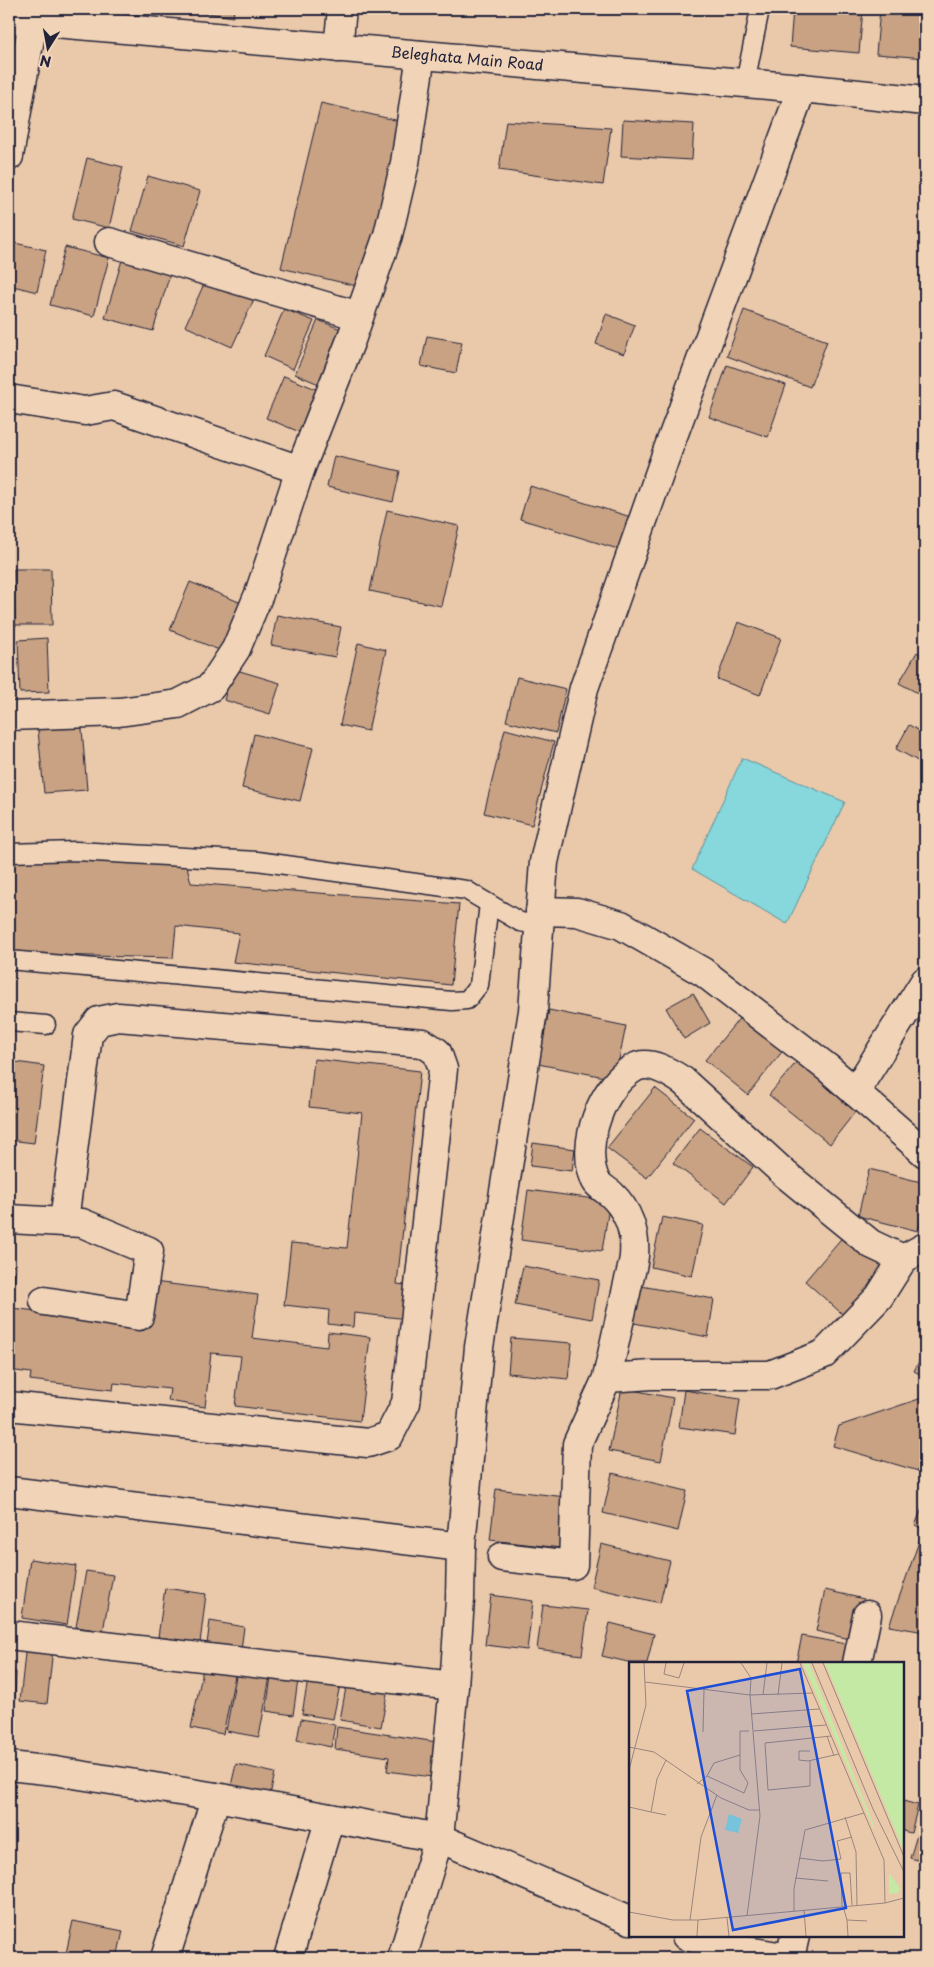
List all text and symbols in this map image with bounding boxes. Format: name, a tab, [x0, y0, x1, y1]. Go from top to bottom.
north arrow	[22, 22, 72, 72]
street label: Beleghata Main Road	[390, 39, 544, 76]
text: N	[38, 50, 53, 73]
inset map	[629, 1662, 904, 1937]

